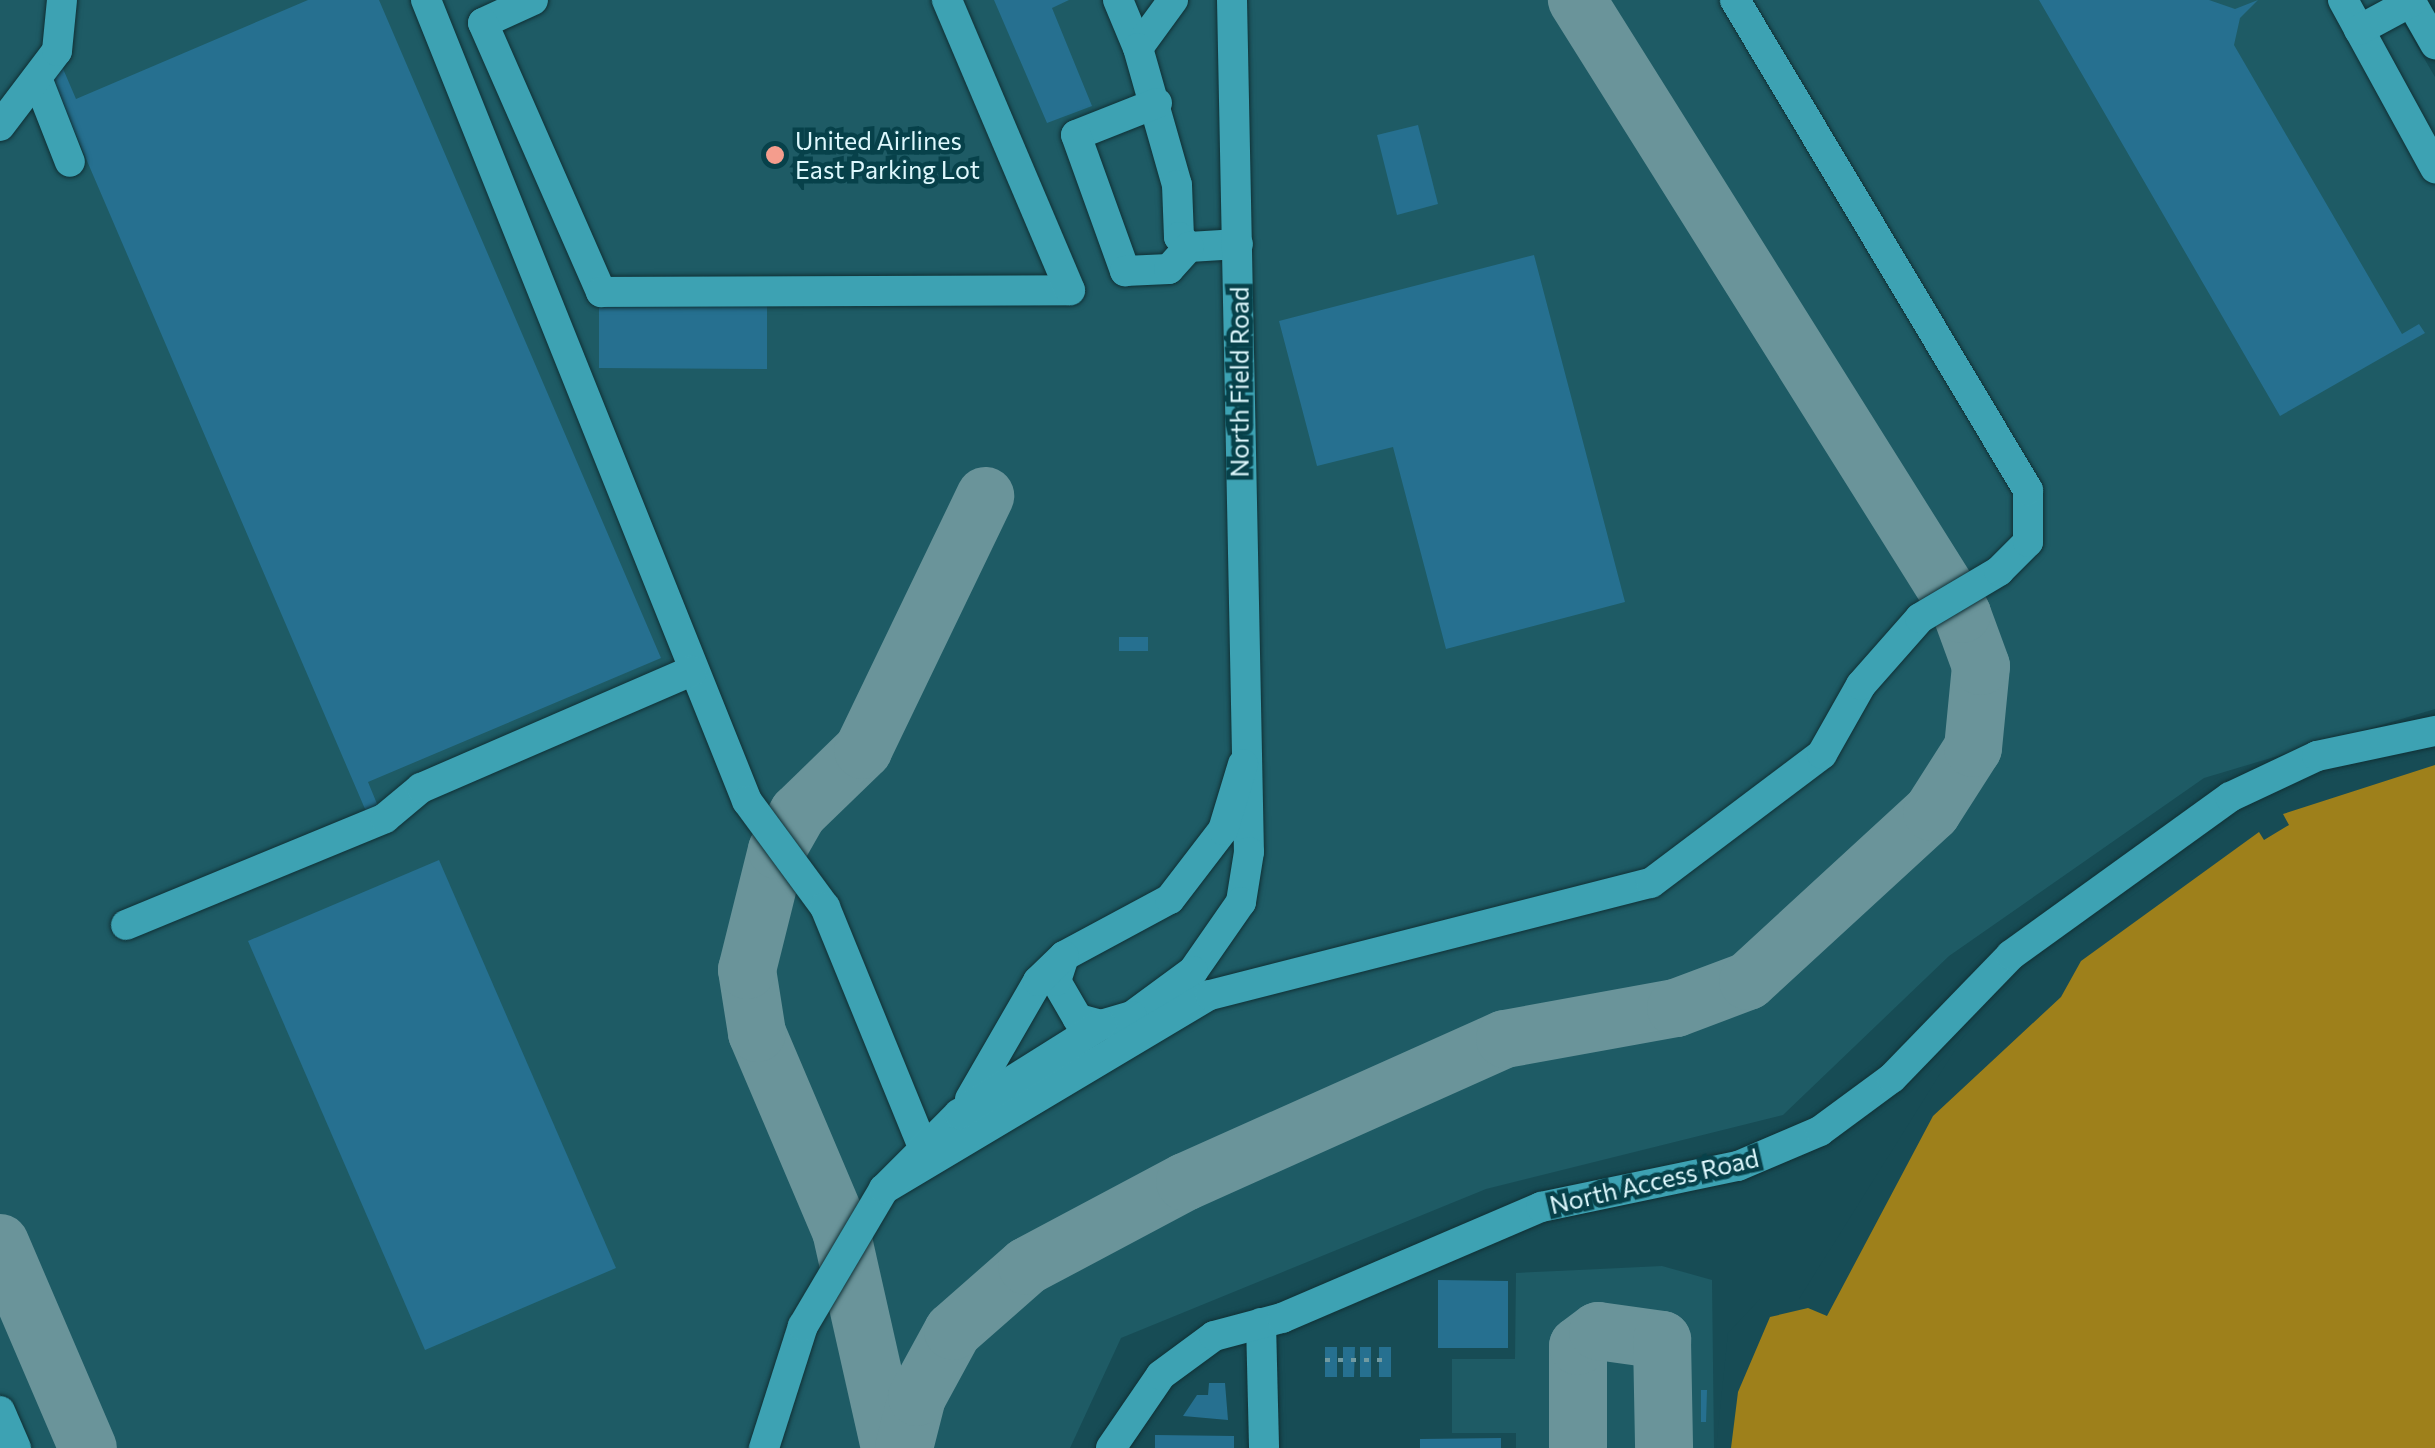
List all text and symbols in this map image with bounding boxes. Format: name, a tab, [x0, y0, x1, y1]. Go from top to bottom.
place label: United Airlines East Parking Lot	[795, 126, 980, 185]
marker: United Airlines East Parking Lot	[764, 144, 786, 166]
street label: North Field Road	[1224, 286, 1254, 478]
street label: North Access Road	[1547, 1142, 1761, 1220]

